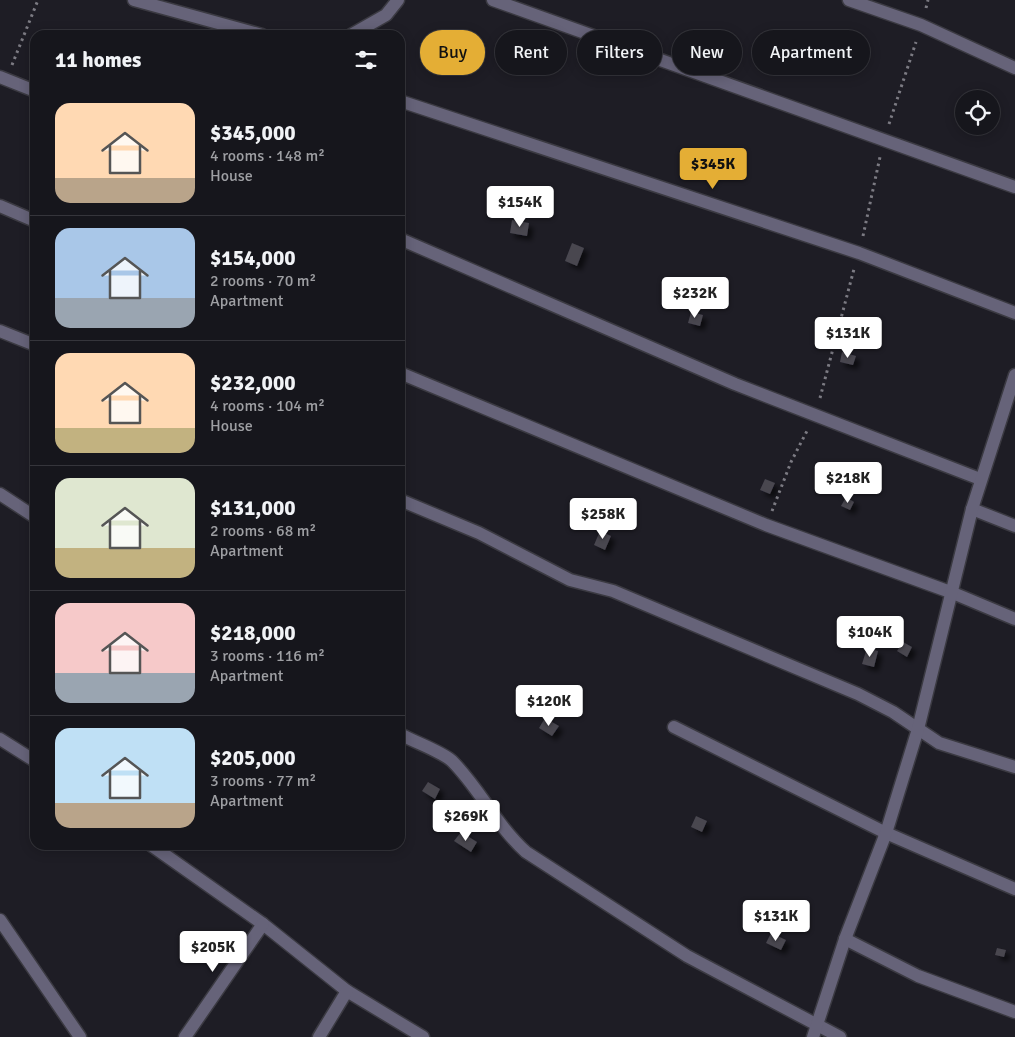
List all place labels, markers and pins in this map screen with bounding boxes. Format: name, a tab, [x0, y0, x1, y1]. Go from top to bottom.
pin: $345K	[678, 148, 748, 190]
pin: $154K	[485, 186, 555, 228]
pin: $232K	[660, 276, 730, 319]
pin: $131K	[813, 316, 883, 359]
pin: $218K	[813, 462, 883, 504]
pin: $258K	[568, 498, 638, 540]
pin: $104K	[835, 616, 905, 658]
pin: $120K	[514, 684, 584, 727]
pin: $269K	[431, 800, 501, 842]
pin: $131K	[741, 900, 811, 942]
pin: $205K	[178, 930, 248, 973]

